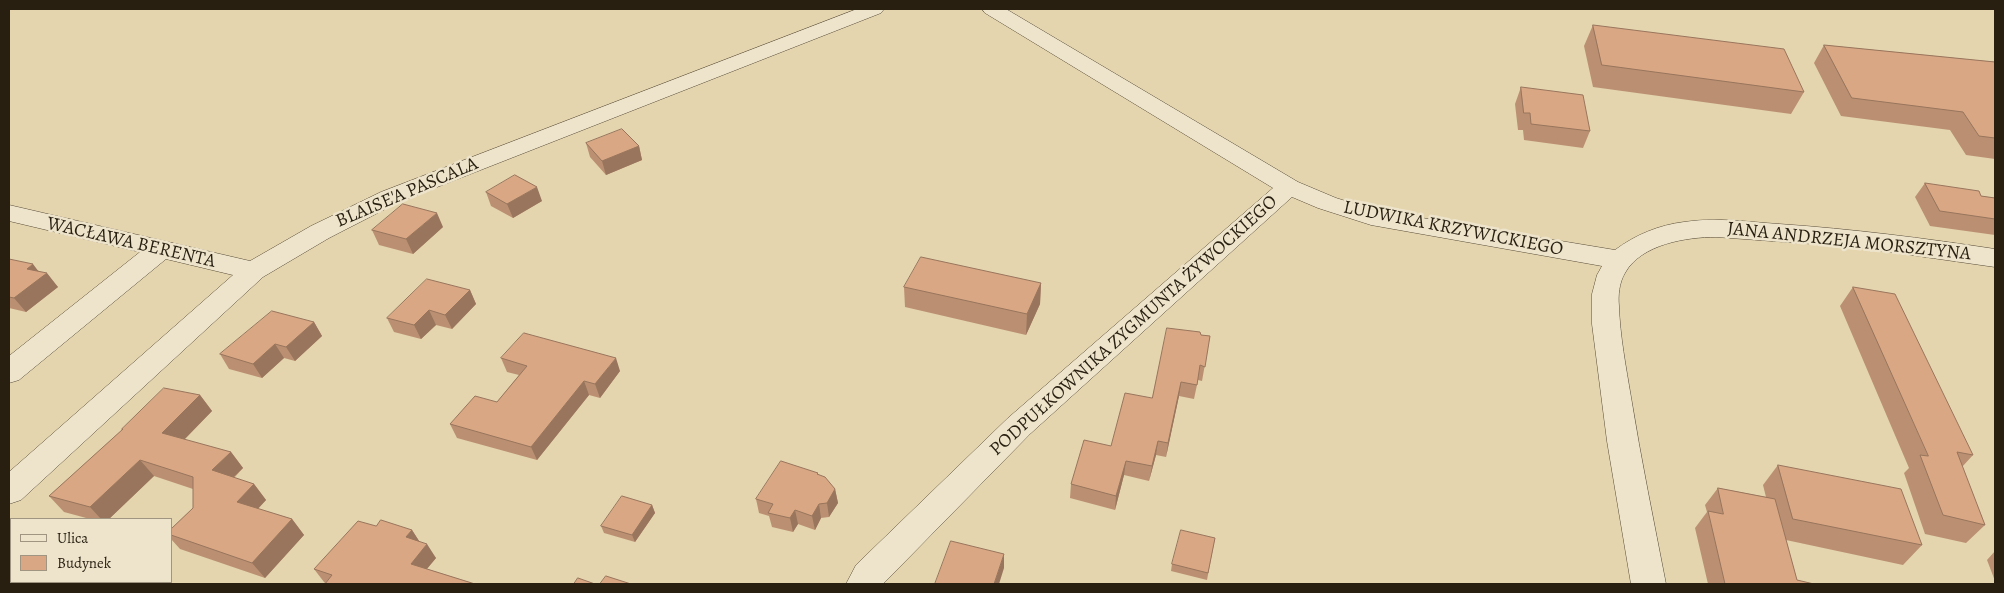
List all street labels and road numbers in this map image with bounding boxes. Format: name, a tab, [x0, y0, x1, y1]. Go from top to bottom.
street label: BLAISE'A PASCALA	[332, 153, 482, 233]
street label: PODPUŁKOWNIKA ZYGMUNTA ŻYWOCKIEGO	[986, 191, 1282, 461]
street label: LUDWIKA KRZYWICKIEGO	[1341, 196, 1565, 262]
street label: WACŁAWA BERENTA	[44, 213, 218, 273]
street label: JANA ANDRZEJA MORSZTYNA	[1726, 218, 1972, 266]

